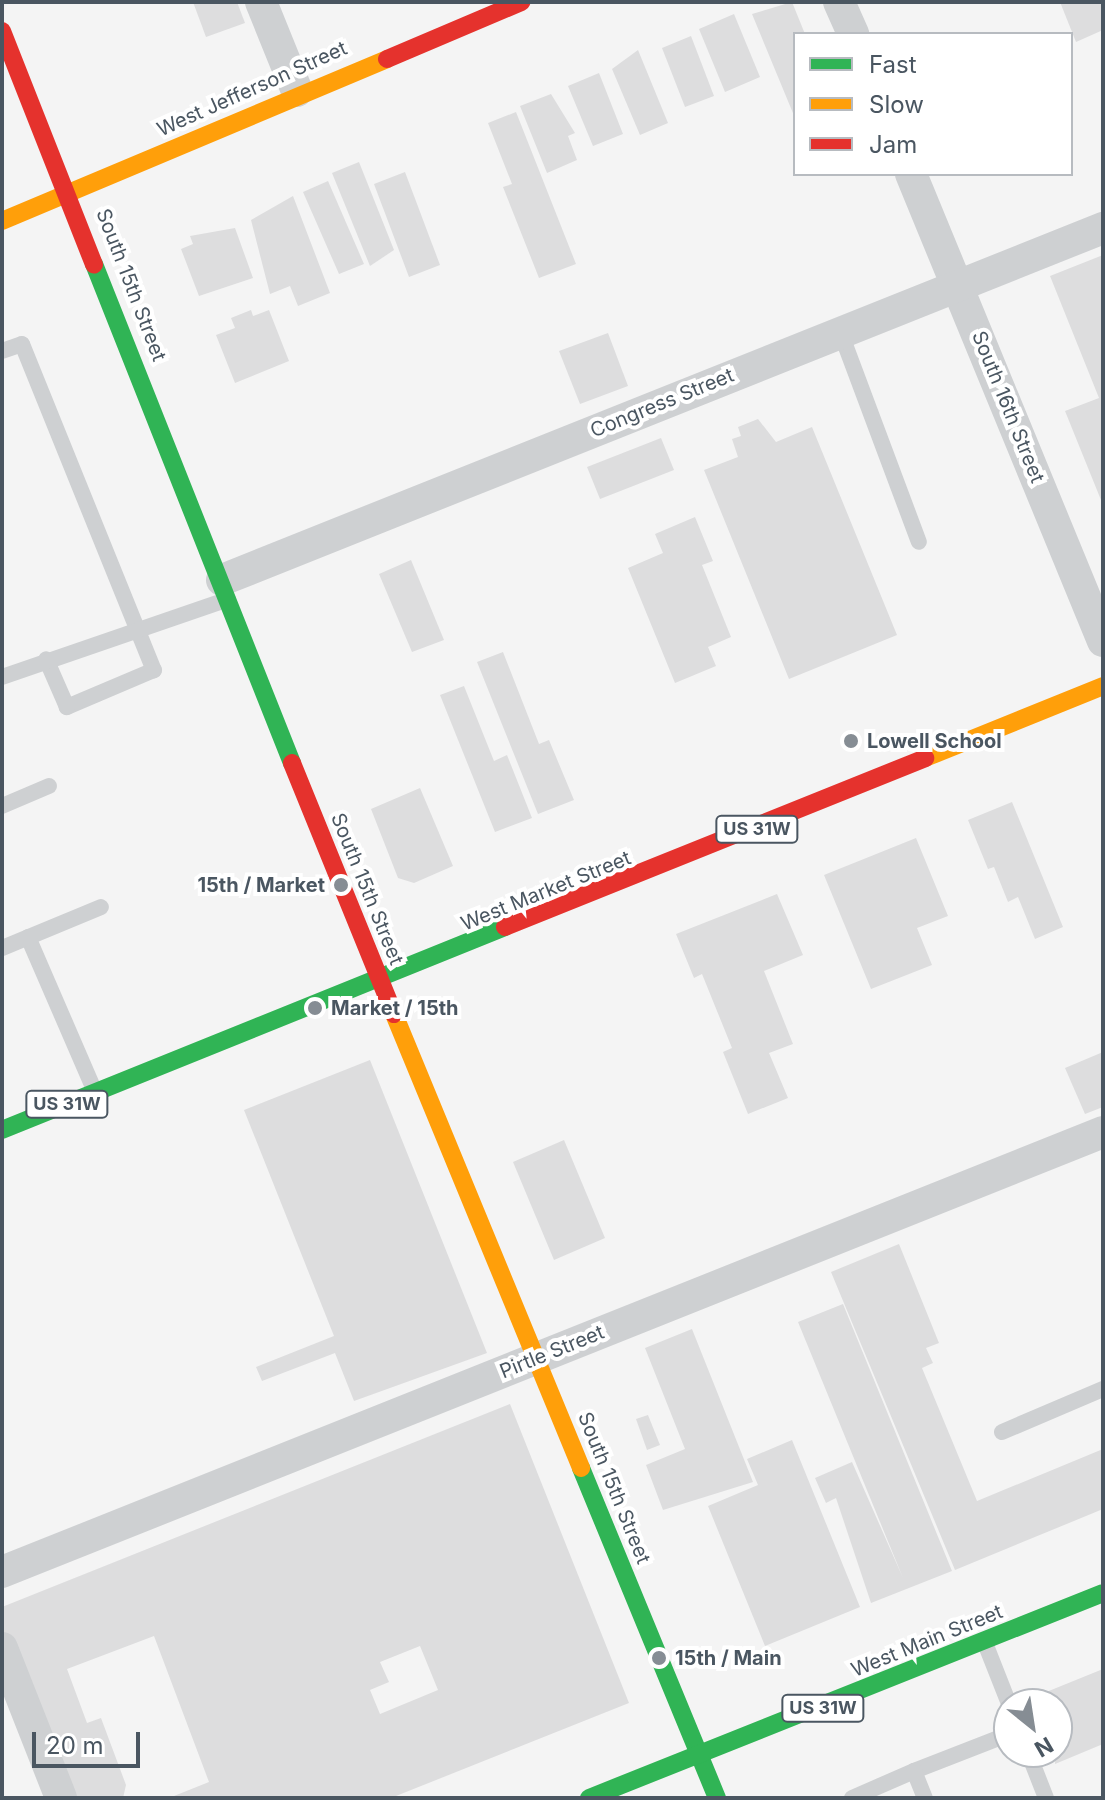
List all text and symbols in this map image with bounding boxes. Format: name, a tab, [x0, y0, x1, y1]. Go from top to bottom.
legend	[793, 32, 1073, 176]
street label: West Jefferson Street	[153, 36, 351, 142]
text: Fast	[869, 50, 917, 79]
text: Slow	[869, 90, 924, 119]
text: Jam	[869, 130, 917, 159]
street label: South 15th Street	[91, 205, 171, 365]
street label: South 16th Street	[967, 328, 1049, 486]
street label: Congress Street	[587, 363, 737, 443]
place label: Lowell School	[867, 729, 1002, 753]
marker: Lowell School	[842, 732, 860, 750]
street label: South 15th Street	[326, 810, 408, 968]
road number: US 31W	[715, 815, 799, 843]
street label: West Market Street	[458, 846, 634, 936]
place label: 15th / Market	[197, 873, 325, 897]
marker: 15th / Market	[332, 876, 350, 894]
place label: Market / 15th	[331, 996, 459, 1020]
marker: Market / 15th	[306, 999, 324, 1017]
road number: US 31W	[25, 1090, 109, 1118]
street label: Pirtle Street	[496, 1320, 608, 1384]
street label: South 15th Street	[573, 1409, 655, 1567]
street label: West Main Street	[848, 1600, 1006, 1682]
place label: 15th / Main	[675, 1646, 782, 1670]
marker: 15th / Main	[650, 1649, 668, 1667]
north arrow	[993, 1688, 1073, 1768]
road number: US 31W	[781, 1694, 865, 1722]
scale bar	[36, 1716, 144, 1766]
text: 20 m	[46, 1731, 104, 1760]
text: N	[1030, 1732, 1058, 1763]

